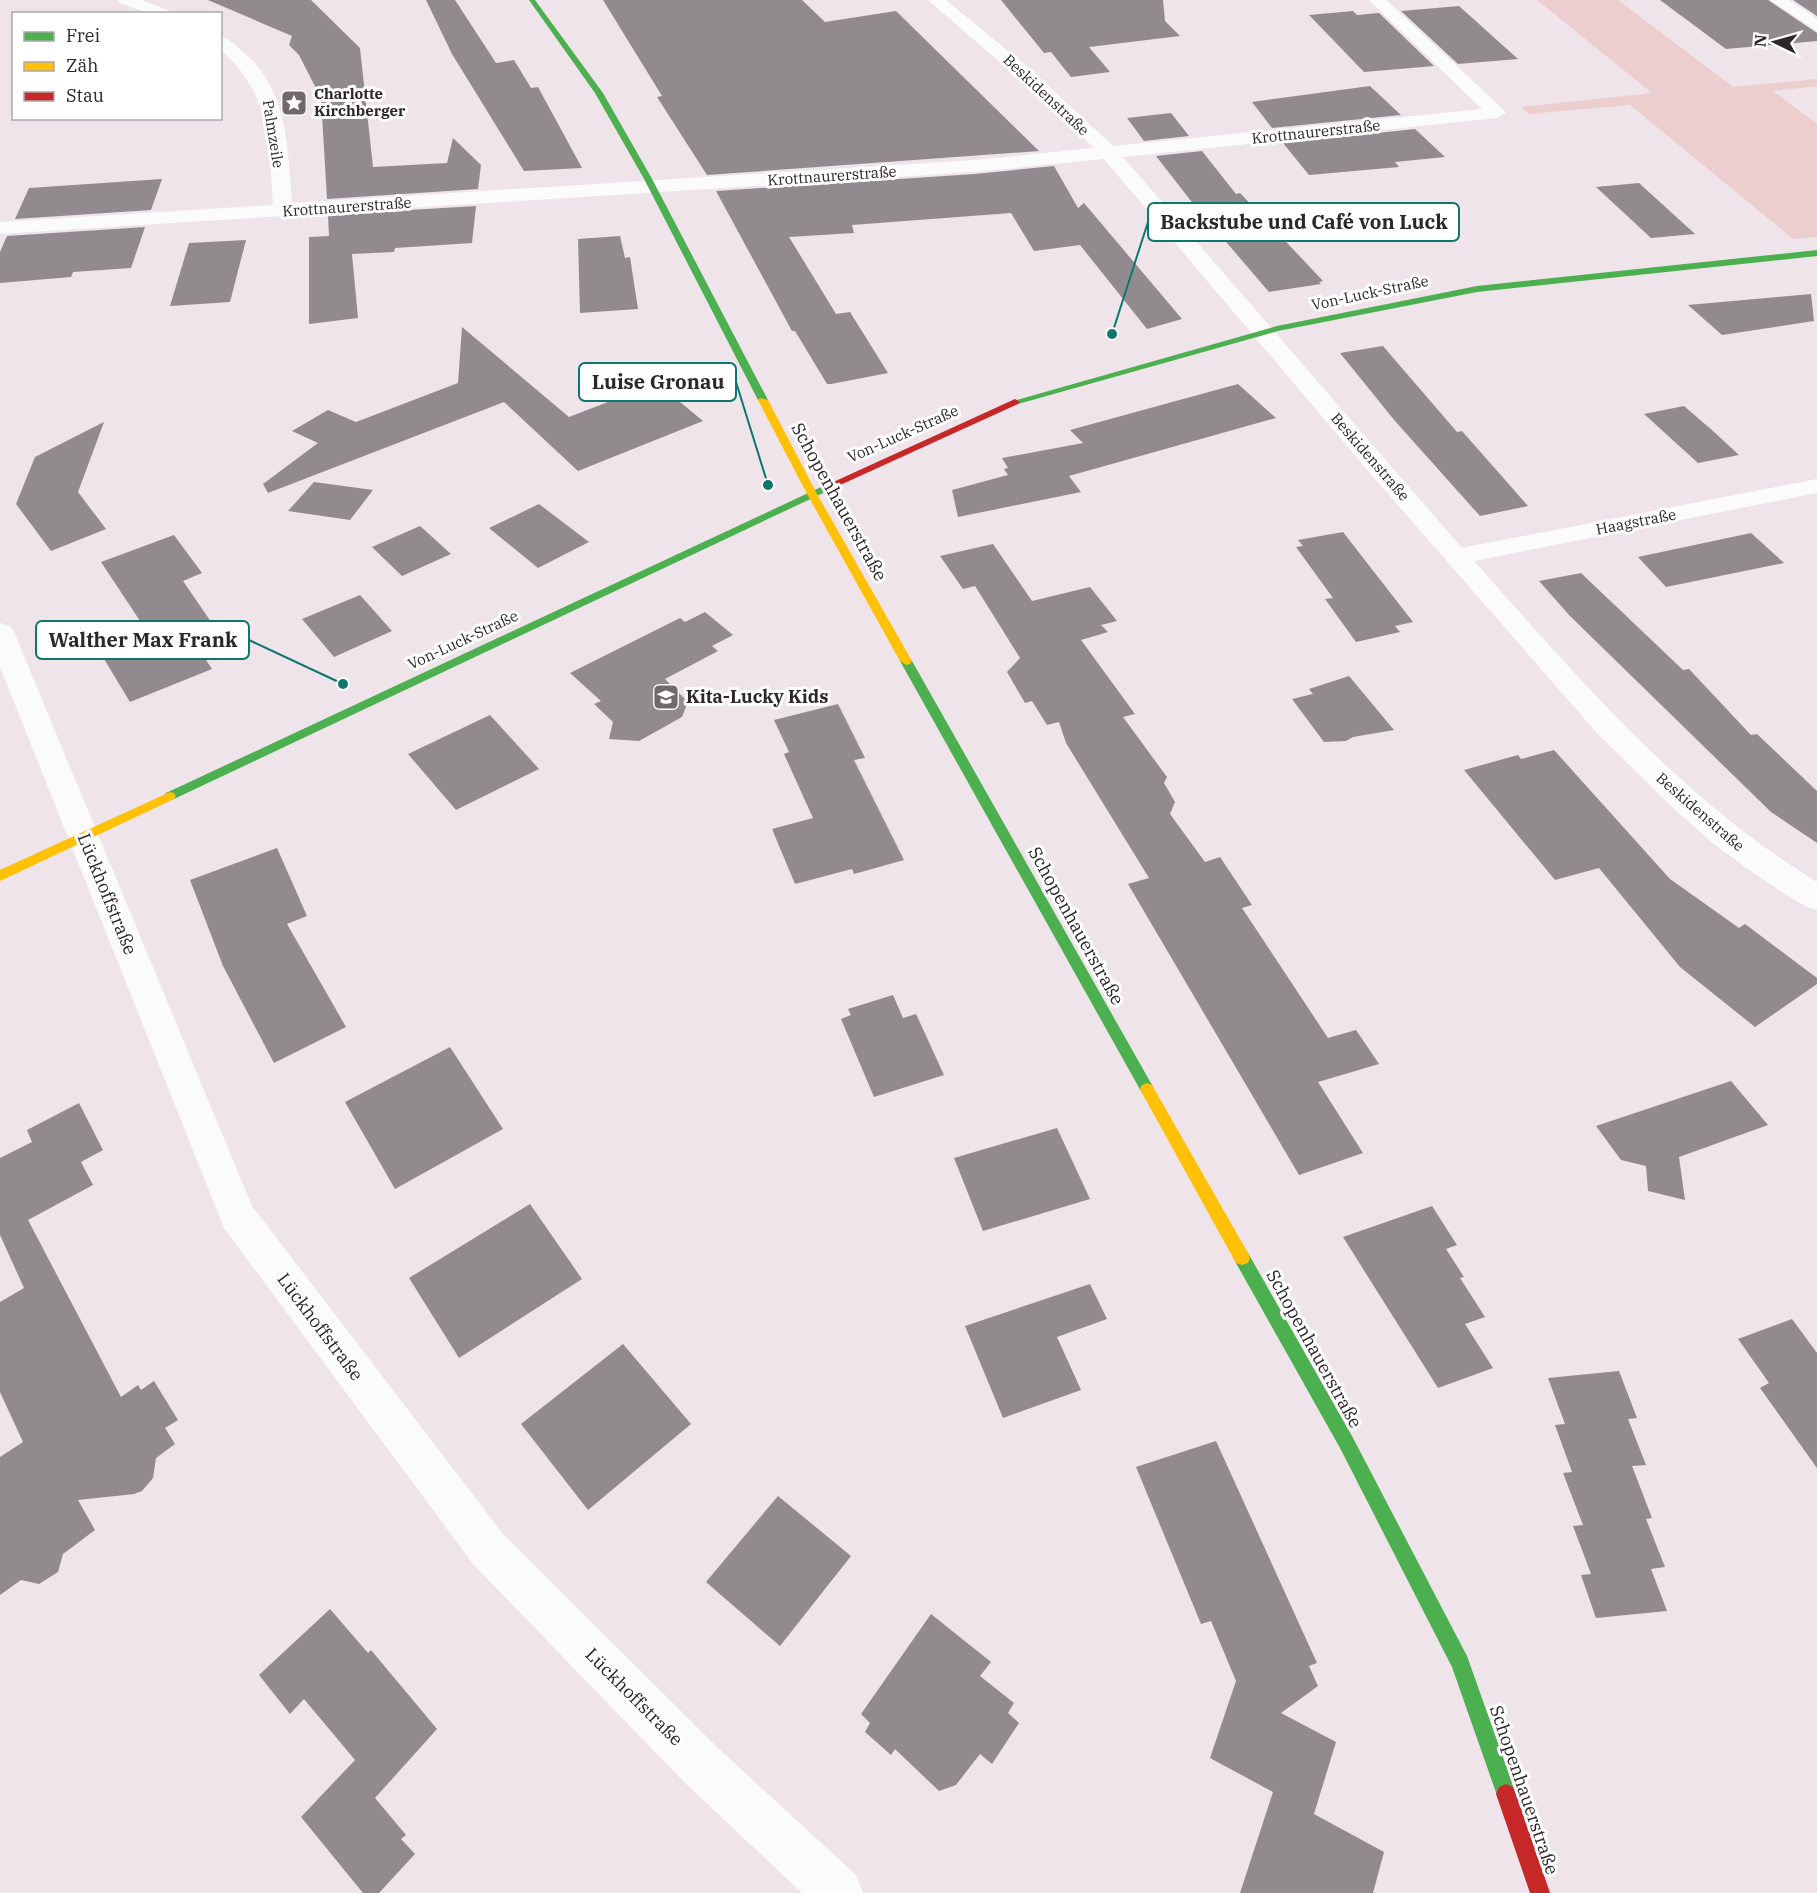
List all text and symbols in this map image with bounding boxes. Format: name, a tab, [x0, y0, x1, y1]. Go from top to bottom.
legend	[12, 12, 222, 120]
north arrow	[1745, 12, 1805, 72]
text: Frei	[66, 24, 100, 47]
text: N	[1750, 34, 1771, 48]
street label: Beskidenstraße	[999, 50, 1093, 139]
text: Zäh	[66, 54, 99, 77]
text: Stau	[66, 84, 104, 107]
place label: Charlotte Kirchberger	[314, 84, 406, 120]
place icon: Charlotte Kirchberger	[279, 88, 309, 118]
street label: Palmzeile	[259, 98, 288, 169]
street label: Krottnaurerstraße	[1251, 115, 1381, 148]
street label: Krottnaurerstraße	[767, 162, 897, 189]
street label: Krottnaurerstraße	[282, 193, 412, 220]
callout: Backstube und Café von Luck	[1148, 203, 1459, 241]
text: Backstube und Café von Luck	[1160, 208, 1448, 235]
street label: Von-Luck-Straße	[1310, 271, 1430, 314]
callout: Luise Gronau	[579, 363, 736, 401]
text: Luise Gronau	[592, 368, 724, 395]
street label: Von-Luck-Straße	[844, 401, 961, 466]
street label: Beskidenstraße	[1327, 409, 1414, 505]
street label: Schopenhauerstraße	[786, 419, 892, 585]
street label: Haagstraße	[1594, 504, 1678, 539]
street label: Von-Luck-Straße	[405, 606, 521, 673]
callout: Walther Max Frank	[36, 621, 249, 659]
text: Walther Max Frank	[49, 626, 238, 653]
school or university icon: Kita-Lucky Kids	[651, 682, 681, 712]
place label: Kita-Lucky Kids	[686, 685, 828, 708]
street label: Beskidenstraße	[1652, 768, 1748, 855]
street label: Lückhoffstraße	[73, 830, 142, 958]
street label: Schopenhauerstraße	[1023, 843, 1129, 1009]
street label: Schopenhauerstraße	[1261, 1266, 1367, 1432]
street label: Lückhoffstraße	[272, 1268, 368, 1385]
street label: Lückhoffstraße	[581, 1643, 688, 1750]
street label: Schopenhauerstraße	[1485, 1702, 1564, 1877]

